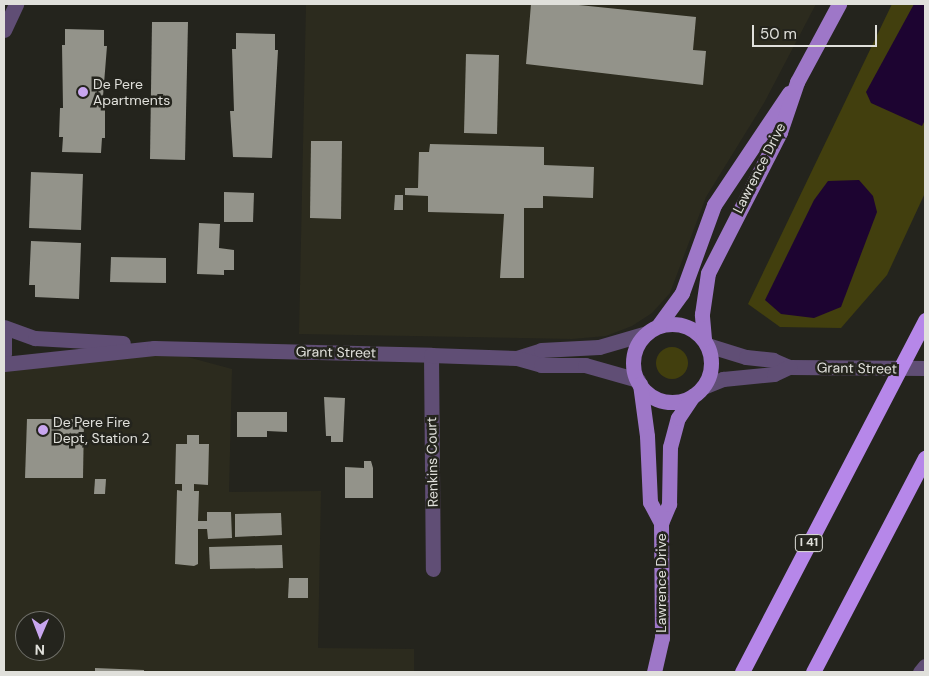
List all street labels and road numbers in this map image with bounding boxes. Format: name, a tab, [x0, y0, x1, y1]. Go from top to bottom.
street label: Lawrence Drive	[729, 120, 789, 216]
street label: Grant Street	[296, 343, 376, 361]
street label: Grant Street	[817, 359, 897, 377]
street label: Renkins Court	[423, 417, 441, 507]
street label: Lawrence Drive	[653, 533, 669, 633]
road number: I 41	[794, 534, 824, 552]

